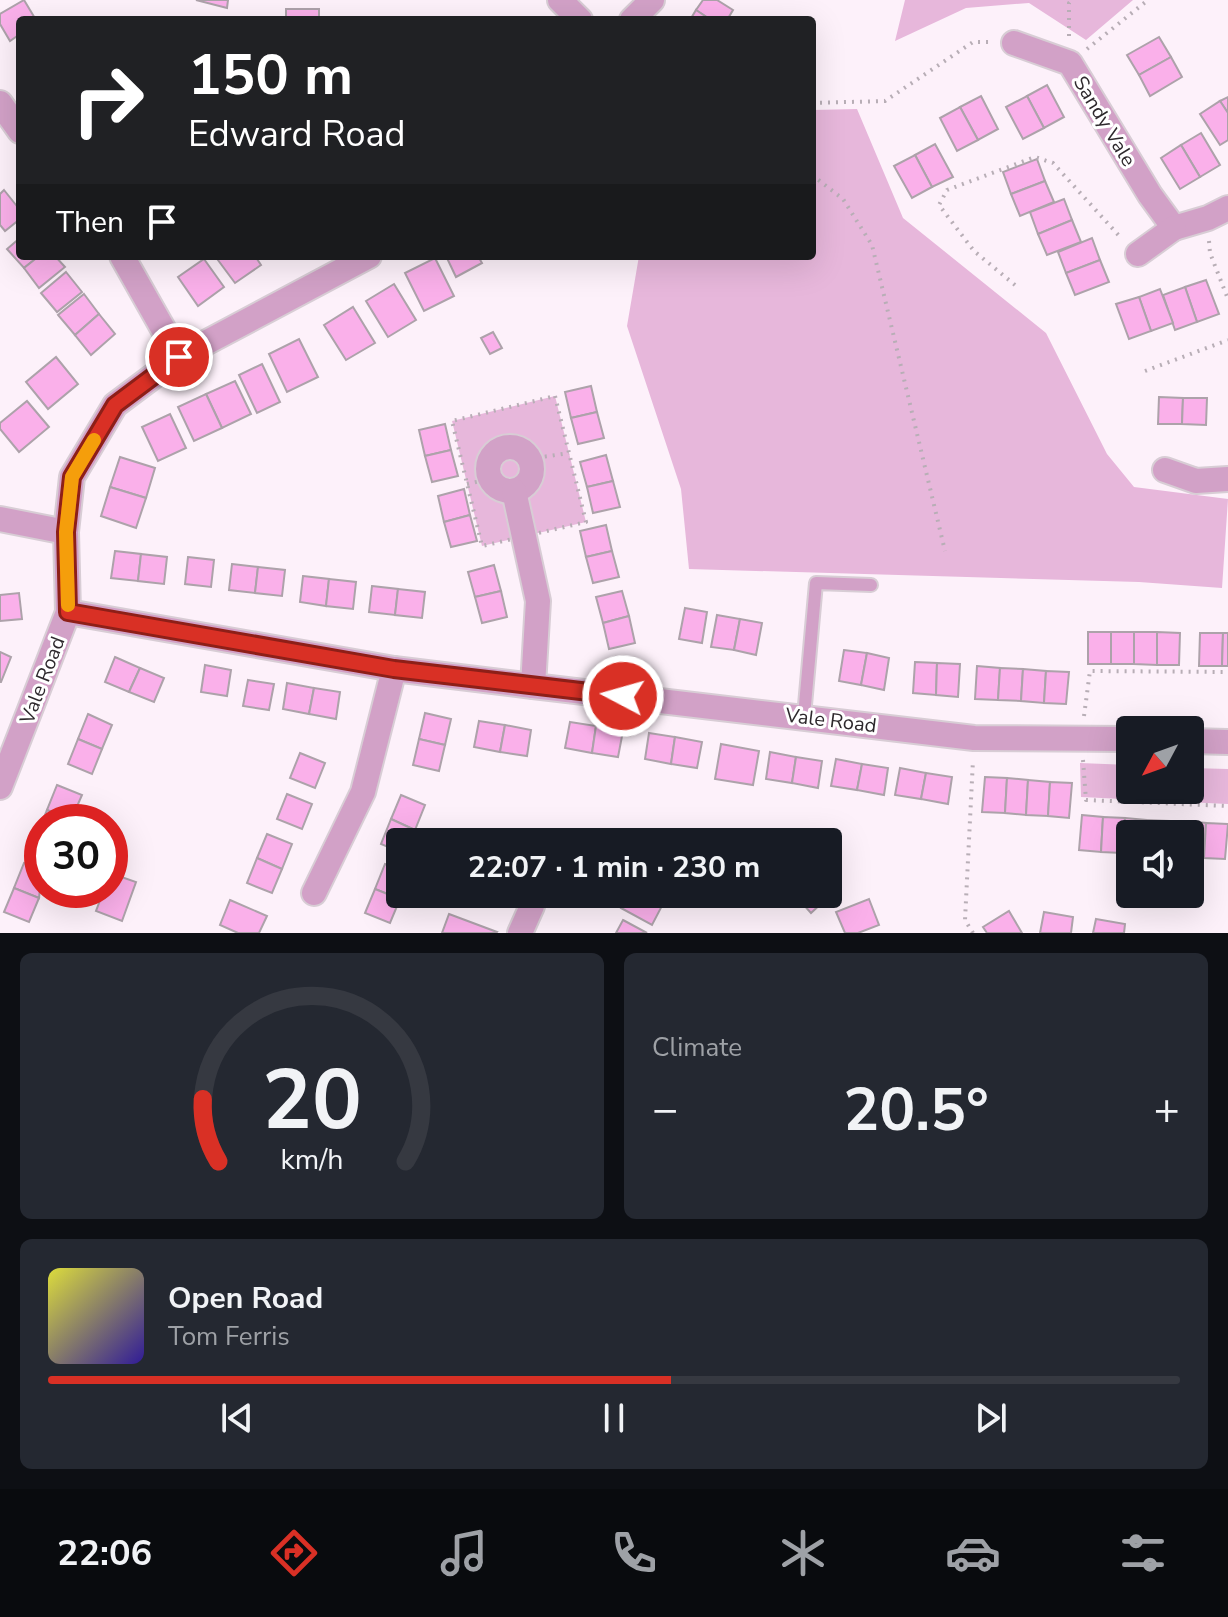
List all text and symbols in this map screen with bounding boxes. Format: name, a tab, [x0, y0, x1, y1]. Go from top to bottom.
text: 150 m	[188, 37, 353, 114]
icon: right	[56, 48, 160, 152]
street label: Sandy Vale	[1067, 71, 1142, 172]
text: Edward Road	[188, 110, 405, 159]
icon: arrive	[140, 200, 184, 244]
text: Then	[56, 202, 124, 243]
pin	[145, 323, 213, 391]
icon: arrive	[157, 335, 201, 379]
street label: Vale Road	[13, 633, 71, 729]
position arrow	[581, 654, 665, 738]
street label: Vale Road	[783, 701, 878, 739]
north arrow	[1116, 716, 1204, 804]
map controls	[1116, 716, 1204, 908]
speed limit sign: 30	[24, 804, 128, 908]
button: sound	[1116, 820, 1204, 908]
text: 22:07 · 1 min · 230 m	[468, 847, 760, 888]
text: Climate	[652, 1030, 742, 1065]
text: 20	[262, 1044, 362, 1157]
text: 20.5°	[843, 1069, 989, 1151]
text: −	[652, 1080, 678, 1140]
text: +	[1154, 1080, 1180, 1140]
text: km/h	[281, 1140, 343, 1179]
text: Open Road	[168, 1278, 323, 1319]
text: Tom Ferris	[168, 1319, 290, 1354]
icon: previous	[215, 1396, 259, 1440]
icon: pause	[592, 1396, 636, 1440]
icon: next	[969, 1396, 1013, 1440]
icon: directions	[266, 1525, 322, 1581]
icon: music	[436, 1525, 492, 1581]
icon: phone	[606, 1525, 662, 1581]
icon: climate	[775, 1525, 831, 1581]
icon: car	[945, 1525, 1001, 1581]
icon: filters	[1115, 1525, 1171, 1581]
text: 22:06	[57, 1529, 152, 1578]

